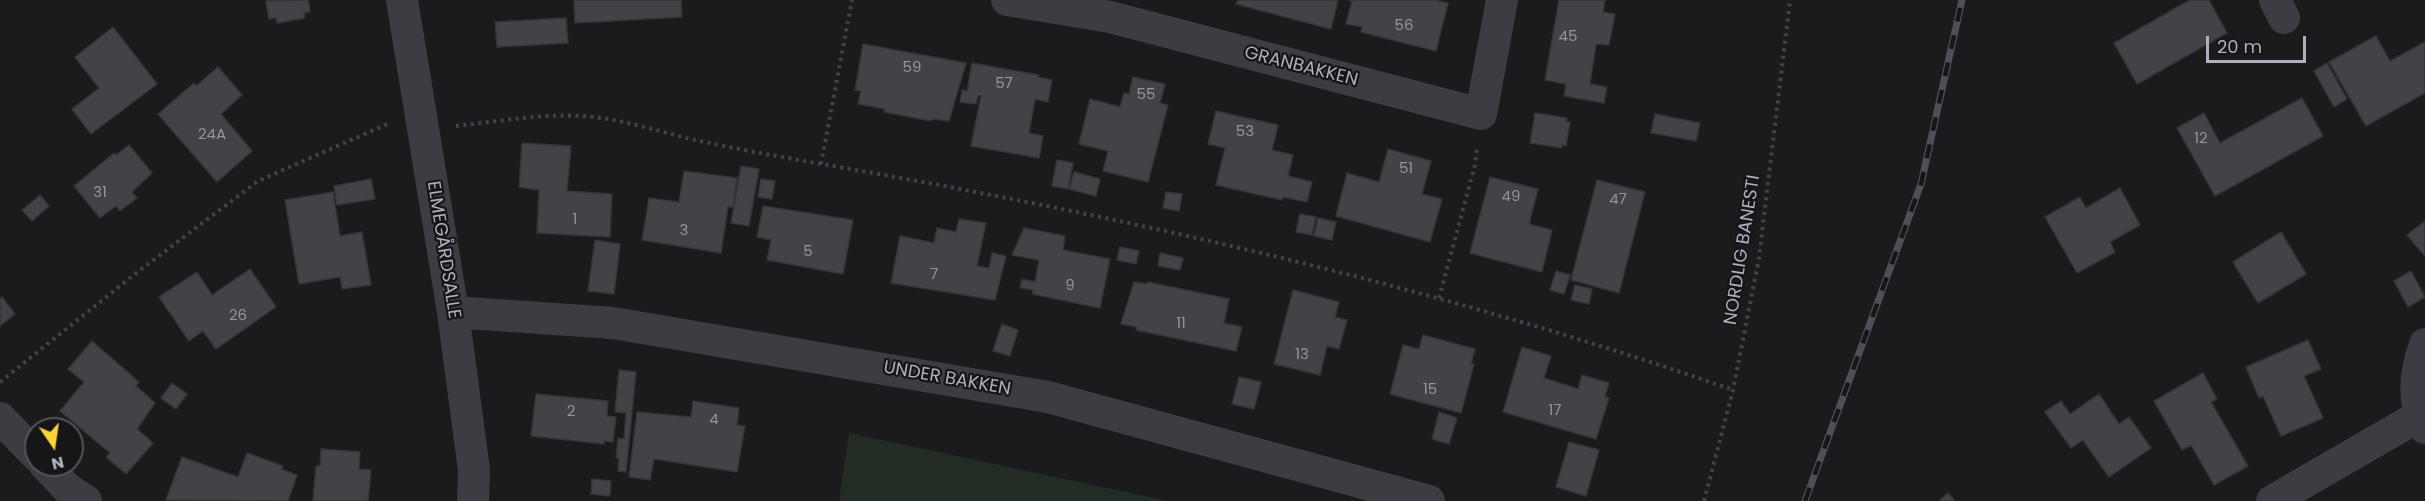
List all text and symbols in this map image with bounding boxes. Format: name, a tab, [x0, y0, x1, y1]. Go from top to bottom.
house number: 56	[1395, 17, 1413, 35]
scale bar	[2209, 24, 2310, 62]
house number: 45	[1559, 28, 1577, 46]
text: 20 m	[2217, 34, 2262, 59]
street label: GRANBAKKEN	[1242, 42, 1360, 92]
house number: 59	[903, 59, 921, 77]
house number: 57	[995, 75, 1013, 93]
house number: 55	[1137, 86, 1155, 104]
house number: 53	[1236, 123, 1254, 141]
house number: 24A	[198, 126, 226, 144]
house number: 12	[2194, 130, 2208, 148]
house number: 51	[1399, 160, 1413, 178]
street label: NORDLIG BANESTI	[1721, 174, 1765, 326]
street label: ELMEGÅRDSALLE	[421, 180, 465, 320]
house number: 31	[93, 184, 107, 202]
house number: 49	[1502, 188, 1520, 206]
house number: 47	[1609, 191, 1627, 209]
house number: 1	[573, 211, 577, 229]
house number: 3	[680, 222, 688, 240]
house number: 5	[803, 243, 813, 261]
house number: 7	[930, 266, 938, 284]
house number: 9	[1065, 277, 1075, 295]
house number: 26	[229, 307, 247, 325]
house number: 11	[1176, 315, 1186, 333]
house number: 13	[1295, 346, 1309, 364]
street label: UNDER BAKKEN	[882, 357, 1012, 401]
house number: 15	[1423, 381, 1437, 399]
house number: 17	[1549, 402, 1561, 420]
house number: 2	[567, 403, 575, 421]
house number: 4	[709, 411, 719, 429]
north arrow	[24, 417, 84, 477]
text: N	[49, 451, 66, 476]

